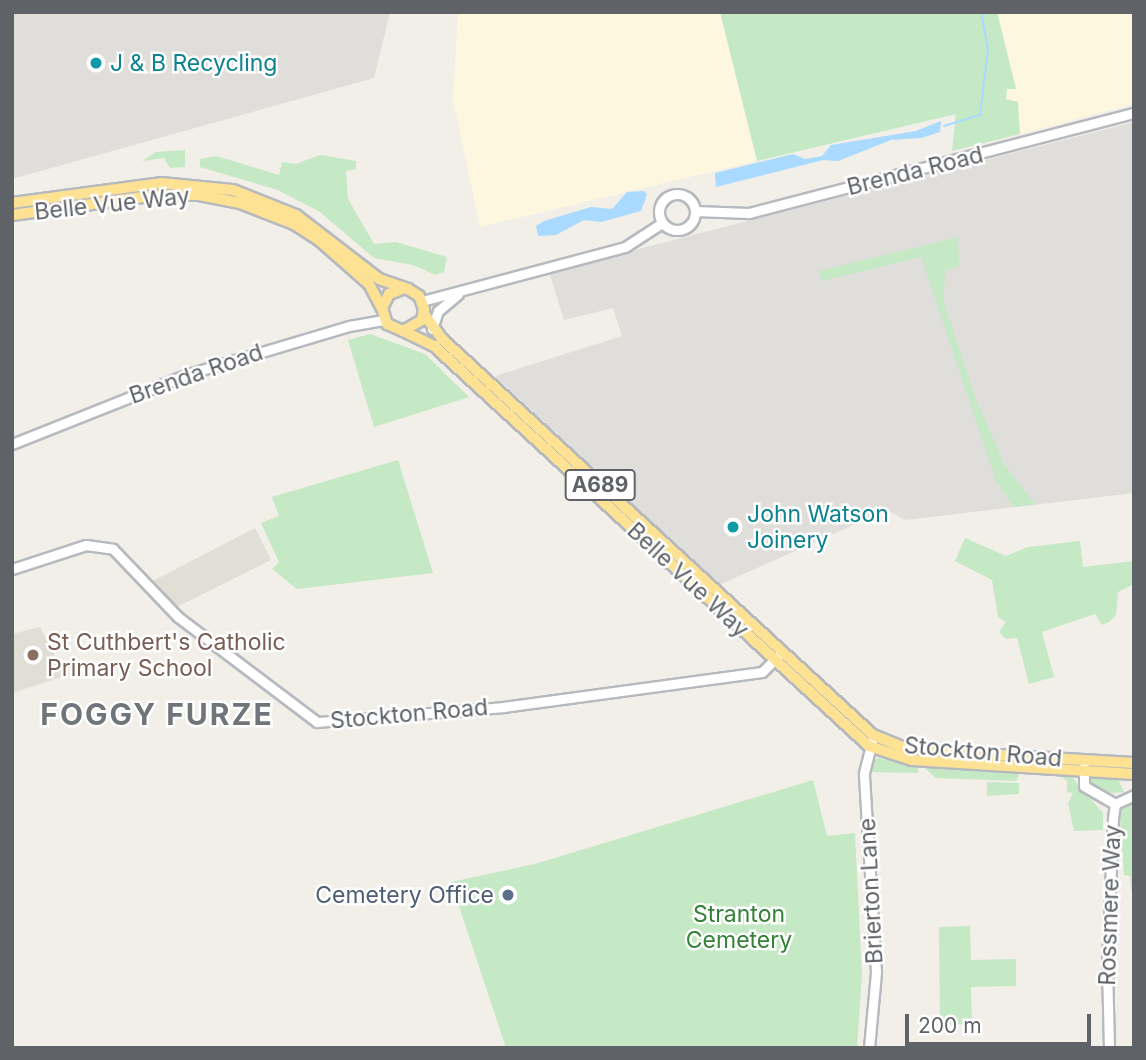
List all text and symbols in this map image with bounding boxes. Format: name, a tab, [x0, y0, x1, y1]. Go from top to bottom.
place label: J & B Recycling	[110, 49, 277, 77]
marker: J & B Recycling	[88, 55, 104, 71]
street label: Brenda Road	[844, 141, 986, 201]
street label: Belle Vue Way	[33, 182, 191, 226]
street label: Brenda Road	[126, 338, 266, 410]
road number: A689	[563, 468, 637, 503]
place label: John Watson Joinery	[747, 500, 889, 554]
street label: Belle Vue Way	[622, 517, 754, 643]
marker: John Watson Joinery	[725, 519, 741, 535]
place label: St Cuthbert's Catholic Primary School	[47, 628, 286, 682]
marker: St Cuthbert's Catholic Primary School	[25, 647, 41, 663]
street label: Stockton Road	[329, 693, 489, 735]
district label: FOGGY FURZE	[42, 696, 272, 732]
street label: Stockton Road	[903, 731, 1063, 773]
street label: Brierton Lane	[853, 817, 889, 965]
street label: Rossmere Way	[1093, 824, 1127, 986]
place label: Cemetery Office	[315, 881, 494, 909]
marker: Cemetery Office	[500, 887, 516, 903]
park label: Stranton Cemetery	[686, 900, 792, 954]
scale bar	[908, 1000, 1094, 1044]
text: 200 m	[918, 1013, 982, 1038]

